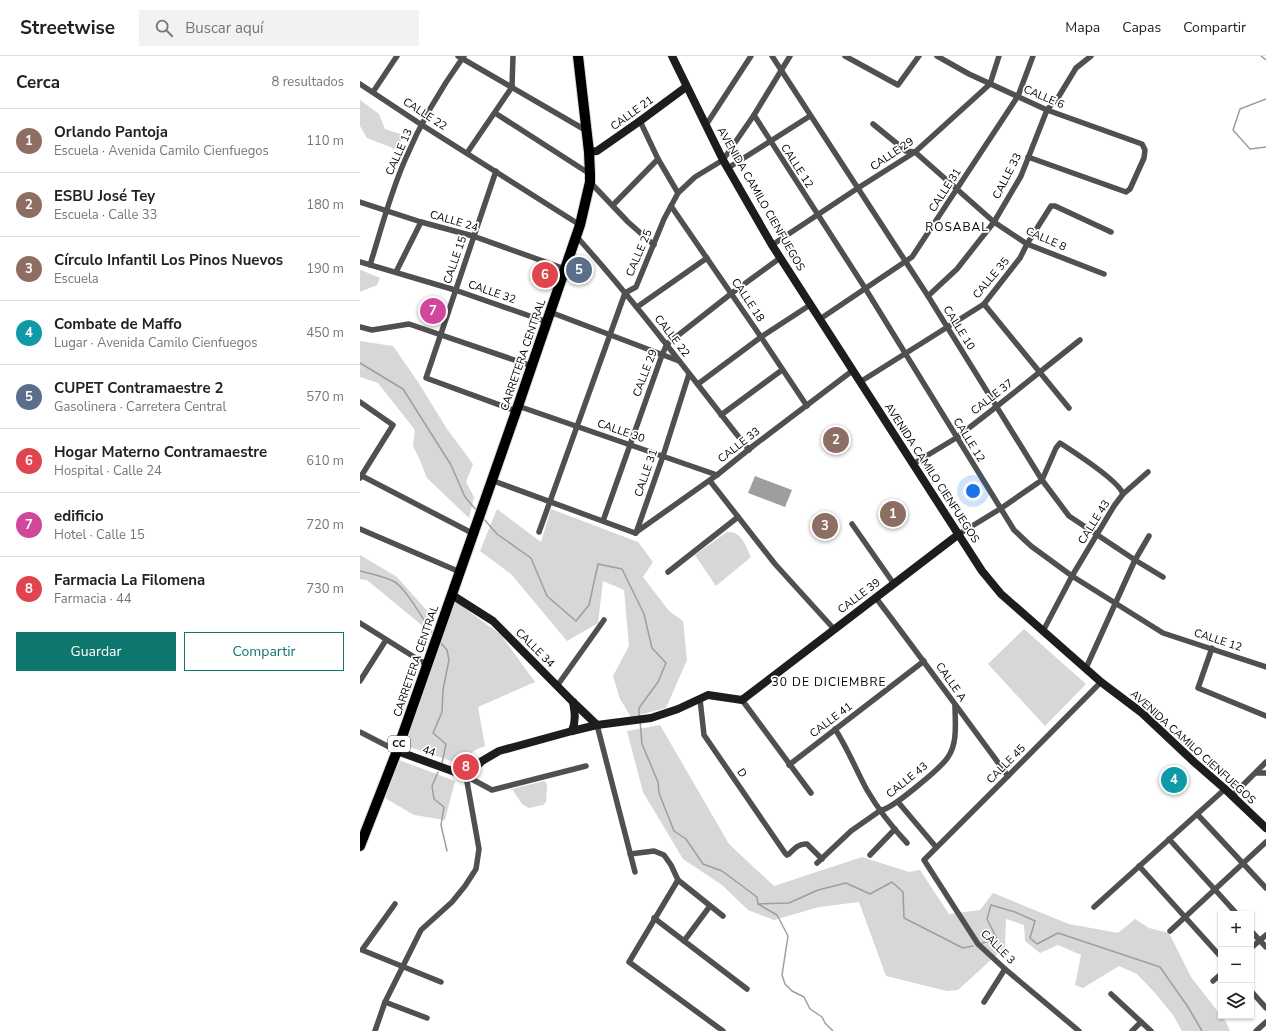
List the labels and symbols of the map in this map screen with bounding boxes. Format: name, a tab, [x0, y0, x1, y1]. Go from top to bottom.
street label: CALLE 6	[1021, 82, 1067, 112]
street label: CALLE 21	[608, 92, 656, 134]
street label: CALLE 22	[400, 94, 450, 134]
street label: AVENIDA CAMILO CIENFUEGOS	[714, 124, 809, 274]
street label: CALLE 13	[382, 126, 416, 178]
street label: CALLE 29	[867, 134, 917, 174]
street label: CALLE 12	[777, 141, 817, 191]
street label: CALLE 33	[989, 150, 1025, 202]
street label: CALLE 31	[925, 165, 965, 215]
street label: CALLE 24	[428, 207, 480, 235]
district label: ROSABAL	[925, 219, 989, 235]
street label: CALLE 8	[1023, 223, 1069, 255]
street label: CALLE 25	[622, 227, 656, 279]
street label: CALLE 15	[440, 234, 470, 286]
street label: CALLE 35	[969, 254, 1013, 302]
pin: 5	[566, 255, 592, 285]
pin: 6	[532, 260, 558, 290]
street label: CALLE 18	[728, 275, 768, 325]
street label: CALLE 32	[466, 277, 518, 307]
pin: 7	[420, 296, 446, 326]
street label: CARRETERA CENTRAL	[497, 297, 549, 413]
street label: CALLE 10	[939, 303, 979, 353]
street label: CALLE 22	[651, 312, 693, 360]
street label: CALLE 29	[629, 347, 661, 399]
street label: CALLE 37	[968, 376, 1016, 418]
street label: AVENIDA CAMILO CIENFUEGOS	[881, 400, 983, 546]
street label: CALLE 12	[949, 415, 989, 465]
street label: CALLE 30	[595, 416, 647, 446]
street label: CALLE 33	[715, 424, 763, 466]
pin: 2	[823, 425, 849, 455]
street label: CALLE 31	[631, 447, 661, 499]
your location	[963, 481, 983, 501]
street label: CALLE 43	[1074, 497, 1114, 547]
pin: 1	[880, 499, 906, 529]
pin: 3	[812, 511, 838, 541]
street label: CALLE 39	[835, 575, 883, 617]
street label: CARRETERA CENTRAL	[390, 603, 442, 719]
street label: CALLE 34	[512, 625, 558, 671]
street label: CALLE 12	[1192, 625, 1244, 655]
street label: CALLE A	[932, 659, 970, 705]
district label: 30 DE DICIEMBRE	[772, 674, 887, 690]
street label: AVENIDA CAMILO CIENFUEGOS	[1127, 687, 1259, 808]
street label: CALLE 41	[807, 699, 855, 741]
road number: CC	[388, 736, 410, 752]
street label: CALLE 45	[983, 741, 1029, 787]
street label: 44	[420, 742, 438, 760]
pin: 8	[453, 752, 479, 782]
street label: CALLE 43	[883, 759, 931, 801]
street label: D	[733, 765, 751, 781]
pin: 4	[1161, 765, 1187, 795]
street label: CALLE 3	[977, 926, 1019, 968]

